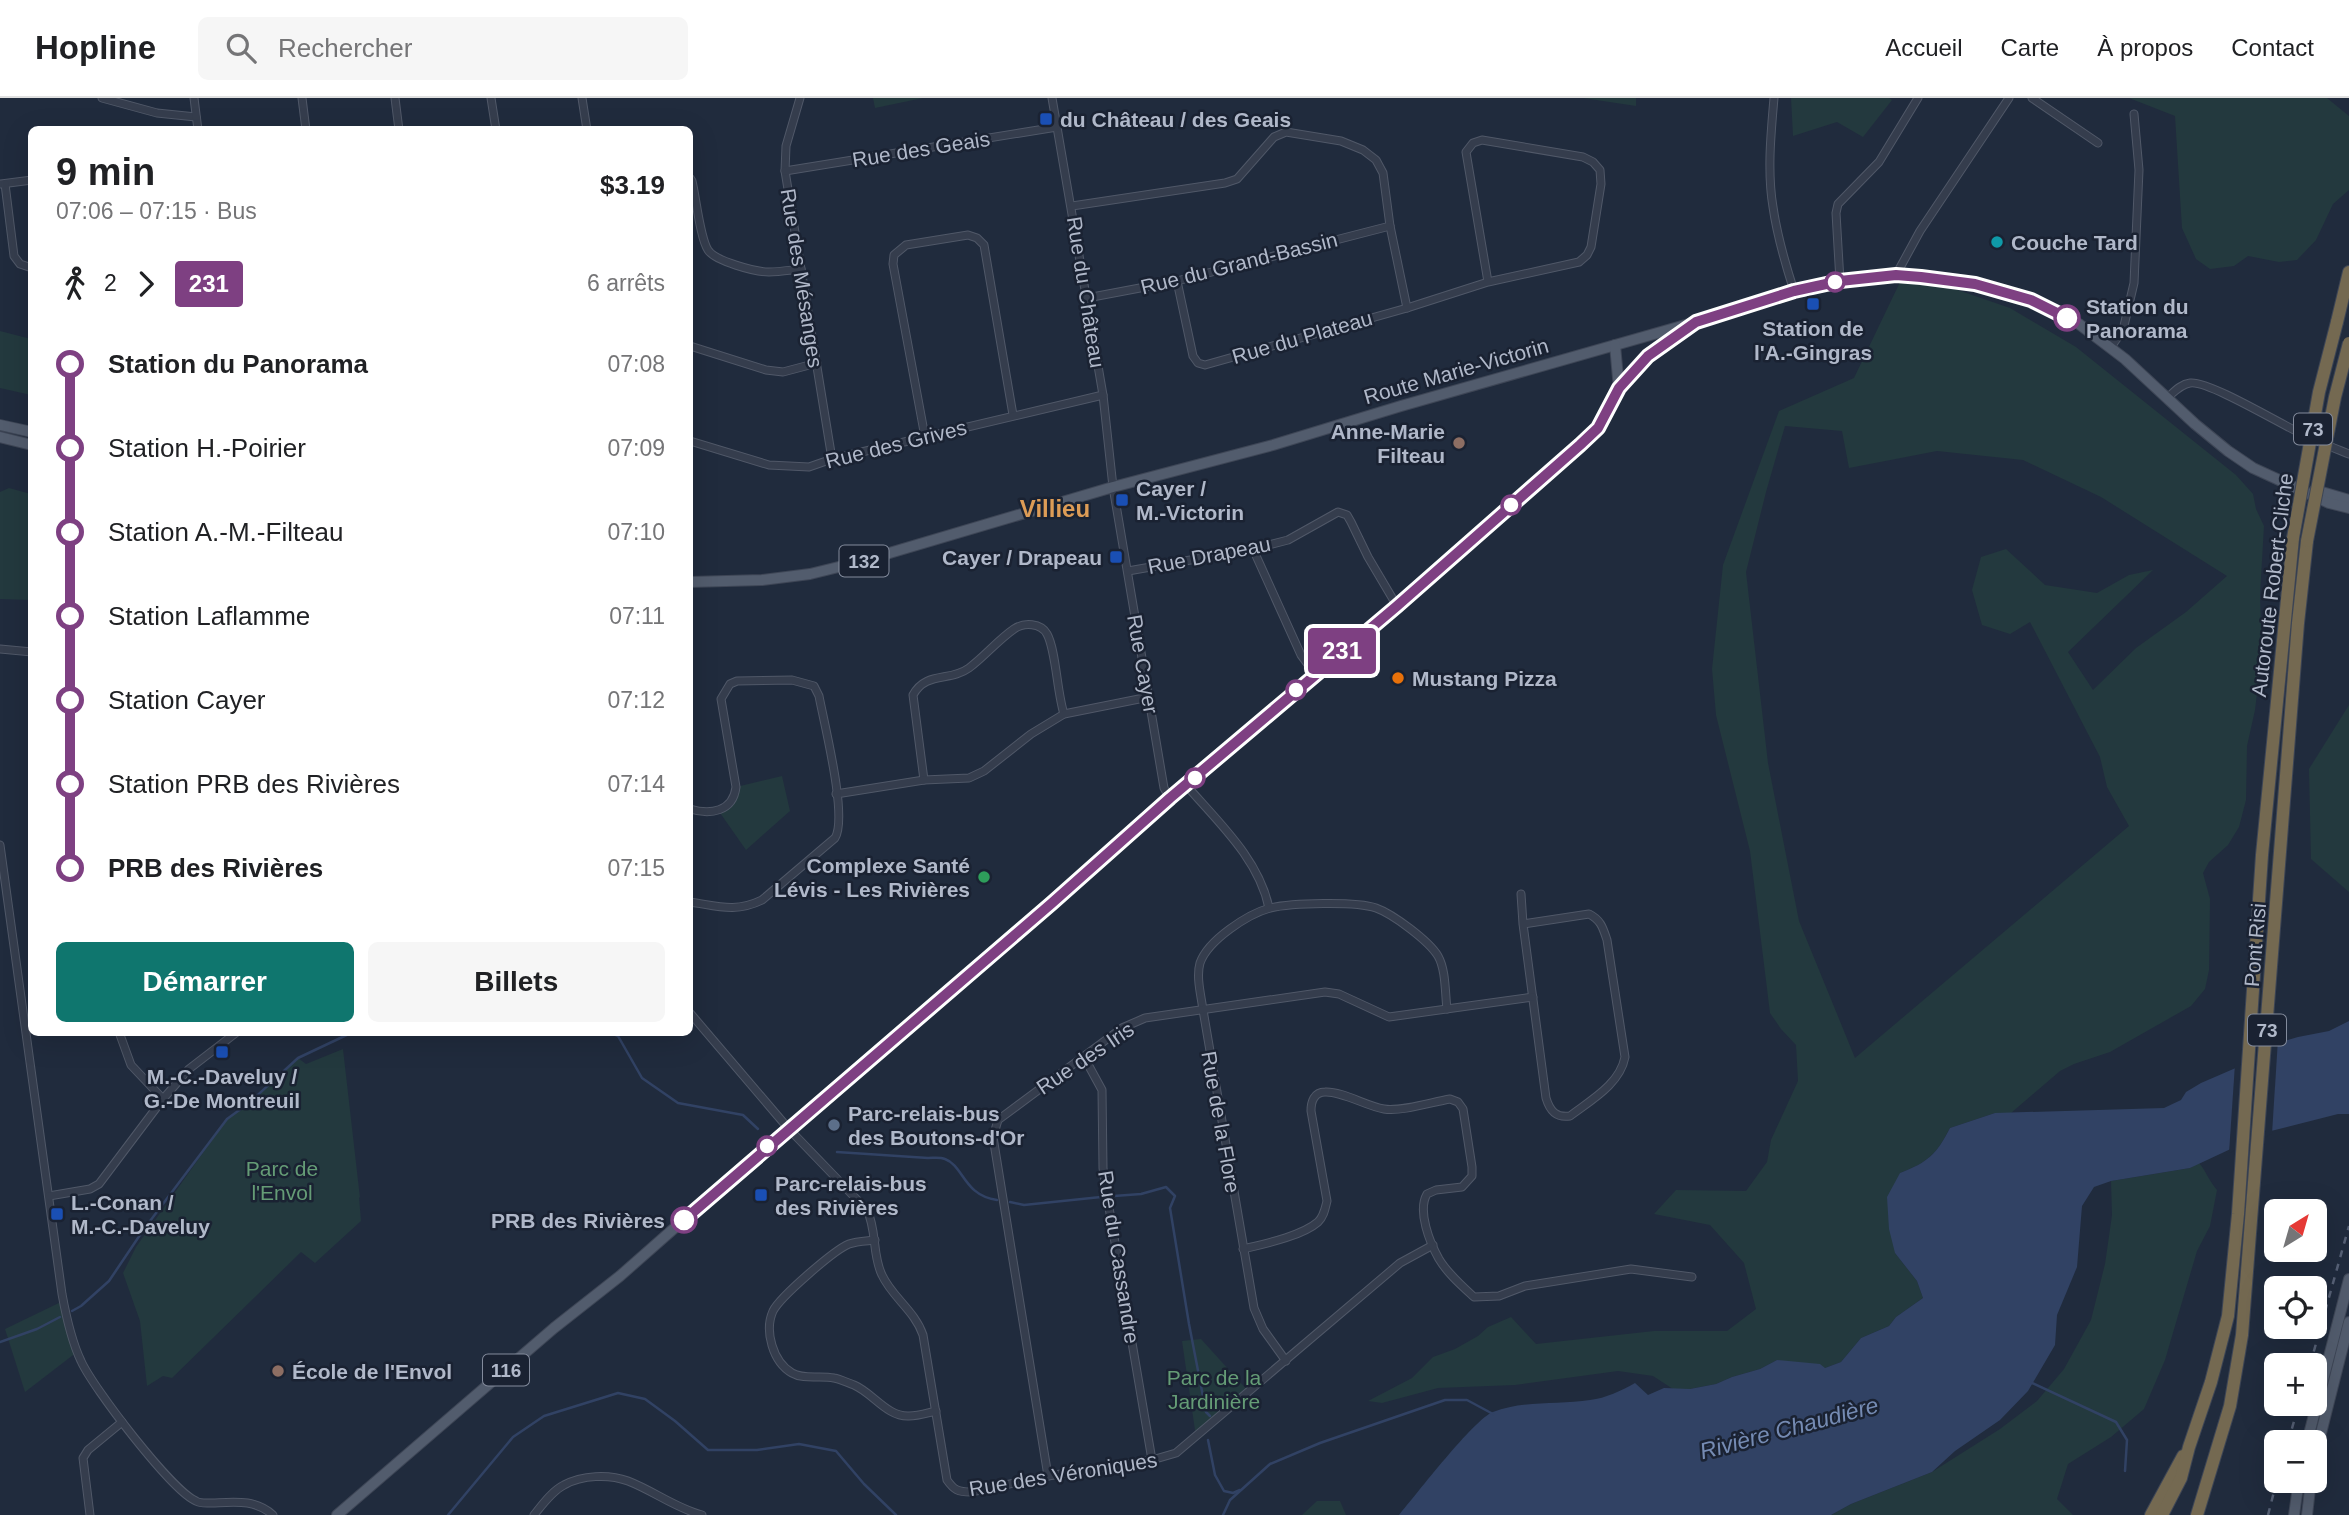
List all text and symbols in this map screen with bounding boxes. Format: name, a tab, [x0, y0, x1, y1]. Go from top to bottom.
search box	[198, 17, 688, 80]
text: Hopline	[35, 29, 156, 66]
icon: search	[222, 29, 260, 67]
text: Rechercher	[278, 33, 412, 63]
text: Accueil	[1885, 34, 1963, 61]
text: Carte	[2001, 34, 2059, 61]
text: À propos	[2097, 34, 2193, 61]
text: Contact	[2231, 34, 2314, 61]
place label: du Château / des Geais	[1060, 108, 1291, 131]
marker: du Château / des Geais	[1038, 111, 1054, 127]
street label: Rue des Geais	[851, 127, 991, 171]
text: 9 min	[56, 151, 155, 193]
text: $3.19	[600, 170, 665, 200]
street label: Rue des Mésanges	[776, 187, 828, 369]
text: 07:06 – 07:15 · Bus	[56, 198, 257, 224]
street label: Rue du Château	[1063, 215, 1109, 369]
street label: Rue du Grand-Bassin	[1138, 227, 1340, 299]
place label: Couche Tard	[2011, 231, 2138, 254]
marker: Couche Tard	[1989, 234, 2005, 250]
icon: walk	[56, 265, 94, 303]
icon: forward	[127, 265, 165, 303]
text: 2	[104, 270, 117, 296]
text: 231	[189, 270, 229, 297]
text: 6 arrêts	[587, 270, 665, 296]
unlabelled marker	[1825, 272, 1845, 292]
place label: Station du Panorama	[2086, 295, 2189, 342]
marker: Station de l'A.-Gingras	[1805, 296, 1821, 312]
marker: Station du Panorama	[2054, 305, 2080, 331]
street label: Rue du Plateau	[1229, 306, 1375, 368]
place label: Station de l'A.-Gingras	[1754, 317, 1872, 364]
street label: Route Marie-Victorin	[1361, 334, 1551, 408]
text: Station du Panorama	[108, 349, 368, 379]
text: 07:08	[607, 351, 665, 377]
road number: 73	[2294, 414, 2332, 444]
street label: Rue des Grives	[823, 415, 969, 473]
place label: Anne-Marie Filteau	[1331, 420, 1445, 467]
text: Station H.-Poirier	[108, 433, 306, 463]
text: 07:09	[607, 435, 665, 461]
marker: Anne-Marie Filteau	[1451, 435, 1467, 451]
street label: Autoroute Robert-Cliche	[2247, 472, 2297, 698]
place label: Cayer / M.-Victorin	[1136, 477, 1244, 524]
marker: Cayer / M.-Victorin	[1114, 492, 1130, 508]
district label: Villieu	[1020, 495, 1090, 522]
unlabelled marker	[1501, 495, 1521, 515]
text: Station A.-M.-Filteau	[108, 517, 344, 547]
text: 07:10	[607, 519, 665, 545]
street label: Rue Drapeau	[1145, 532, 1273, 578]
road number: 132	[840, 545, 888, 576]
place label: Cayer / Drapeau	[942, 546, 1102, 569]
marker: Cayer / Drapeau	[1108, 549, 1124, 565]
text: Station Laflamme	[108, 601, 310, 631]
text: 07:11	[609, 603, 665, 629]
street label: Rue Cayer	[1123, 613, 1163, 715]
line badge: 231	[1302, 628, 1382, 674]
text: 231	[1322, 637, 1362, 664]
place label: Mustang Pizza	[1412, 667, 1557, 690]
marker: Mustang Pizza	[1390, 670, 1406, 686]
unlabelled marker	[1286, 680, 1306, 700]
text: Station Cayer	[108, 685, 266, 715]
text: 07:12	[607, 687, 665, 713]
unlabelled marker	[1185, 768, 1205, 788]
text: Station PRB des Rivières	[108, 769, 400, 799]
text: 07:14	[607, 771, 665, 797]
text: PRB des Rivières	[108, 853, 323, 883]
place label: Complexe Santé Lévis - Les Rivières	[774, 854, 970, 901]
text: 07:15	[607, 855, 665, 881]
marker: Complexe Santé Lévis - Les Rivières	[976, 869, 992, 885]
street label: Pont Risi	[2240, 902, 2270, 988]
button: Démarrer	[56, 942, 354, 1022]
button: Billets	[368, 942, 665, 1022]
road number: 73	[2248, 1014, 2286, 1046]
street label: Rue des Iris	[1032, 1017, 1138, 1099]
marker: M.-C.-Daveluy / G.-De Montreuil	[214, 1044, 230, 1060]
street label: Rue de la Flore	[1197, 1049, 1245, 1195]
place label: M.-C.-Daveluy / G.-De Montreuil	[144, 1065, 300, 1112]
place label: Parc-relais-bus des Boutons-d'Or	[848, 1102, 1025, 1149]
marker: Parc-relais-bus des Boutons-d'Or	[826, 1117, 842, 1133]
unlabelled marker	[757, 1136, 777, 1156]
park label: Parc de l'Envol	[246, 1157, 318, 1204]
street label: Rue du Cassandre	[1094, 1169, 1144, 1345]
place label: Parc-relais-bus des Rivières	[775, 1172, 927, 1219]
marker: Parc-relais-bus des Rivières	[753, 1187, 769, 1203]
place label: L.-Conan / M.-C.-Daveluy	[71, 1191, 210, 1238]
north arrow	[2264, 1199, 2328, 1262]
map controls	[2264, 1199, 2327, 1493]
marker: L.-Conan / M.-C.-Daveluy	[49, 1206, 65, 1222]
marker: PRB des Rivières	[671, 1207, 697, 1233]
place label: PRB des Rivières	[491, 1209, 665, 1232]
button: locate	[2264, 1276, 2327, 1339]
button: +	[2264, 1353, 2327, 1416]
road number: 116	[483, 1354, 529, 1386]
place label: École de l'Envol	[292, 1360, 452, 1383]
marker: École de l'Envol	[270, 1363, 286, 1379]
park label: Parc de la Jardinière	[1167, 1366, 1262, 1413]
water label: Rivière Chaudière	[1697, 1392, 1881, 1464]
button: −	[2264, 1430, 2327, 1493]
street label: Rue des Véroniques	[967, 1448, 1159, 1500]

